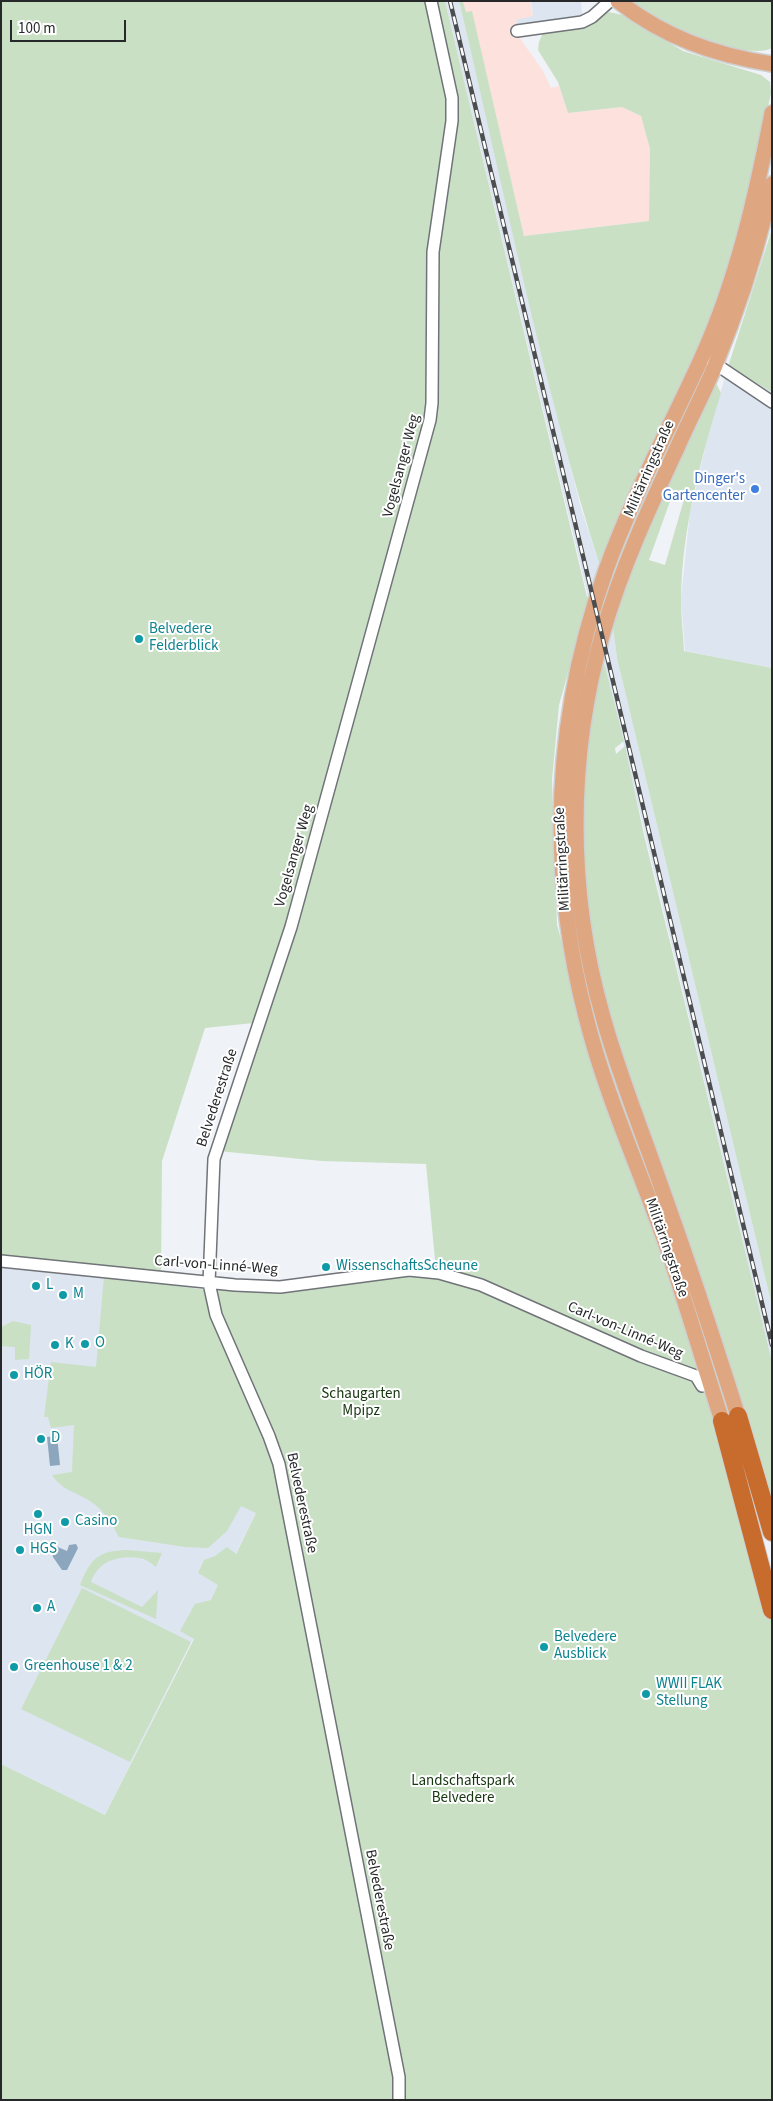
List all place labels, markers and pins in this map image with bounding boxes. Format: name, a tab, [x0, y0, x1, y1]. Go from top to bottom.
place label: Dinger's Gartencenter	[663, 471, 745, 506]
marker: Dinger's Gartencenter	[749, 483, 761, 495]
place label: Belvedere Felderblick	[149, 621, 219, 656]
marker: Belvedere Felderblick	[133, 633, 145, 645]
place label: WissenschaftsScheune	[336, 1258, 478, 1276]
marker: WissenschaftsScheune	[320, 1261, 332, 1273]
place label: L	[46, 1277, 53, 1295]
marker: L	[30, 1280, 42, 1292]
place label: M	[73, 1286, 84, 1304]
marker: M	[57, 1289, 69, 1301]
place label: O	[95, 1335, 105, 1353]
place label: K	[65, 1336, 74, 1354]
marker: O	[79, 1338, 91, 1350]
marker: K	[49, 1339, 61, 1351]
place label: HÖR	[24, 1366, 52, 1384]
marker: HÖR	[8, 1369, 20, 1381]
place label: D	[51, 1430, 60, 1448]
marker: D	[35, 1433, 47, 1445]
marker: HGN	[32, 1508, 44, 1520]
place label: Casino	[75, 1513, 117, 1531]
marker: Casino	[59, 1516, 71, 1528]
place label: HGN	[24, 1522, 52, 1540]
place label: HGS	[30, 1541, 57, 1559]
marker: HGS	[14, 1544, 26, 1556]
place label: A	[47, 1599, 55, 1617]
marker: A	[31, 1602, 43, 1614]
place label: Belvedere Ausblick	[554, 1629, 617, 1664]
marker: Belvedere Ausblick	[538, 1641, 550, 1653]
place label: Greenhouse 1 & 2	[24, 1658, 133, 1676]
marker: Greenhouse 1 & 2	[8, 1661, 20, 1673]
place label: WWII FLAK Stellung	[656, 1676, 722, 1711]
marker: WWII FLAK Stellung	[640, 1688, 652, 1700]

